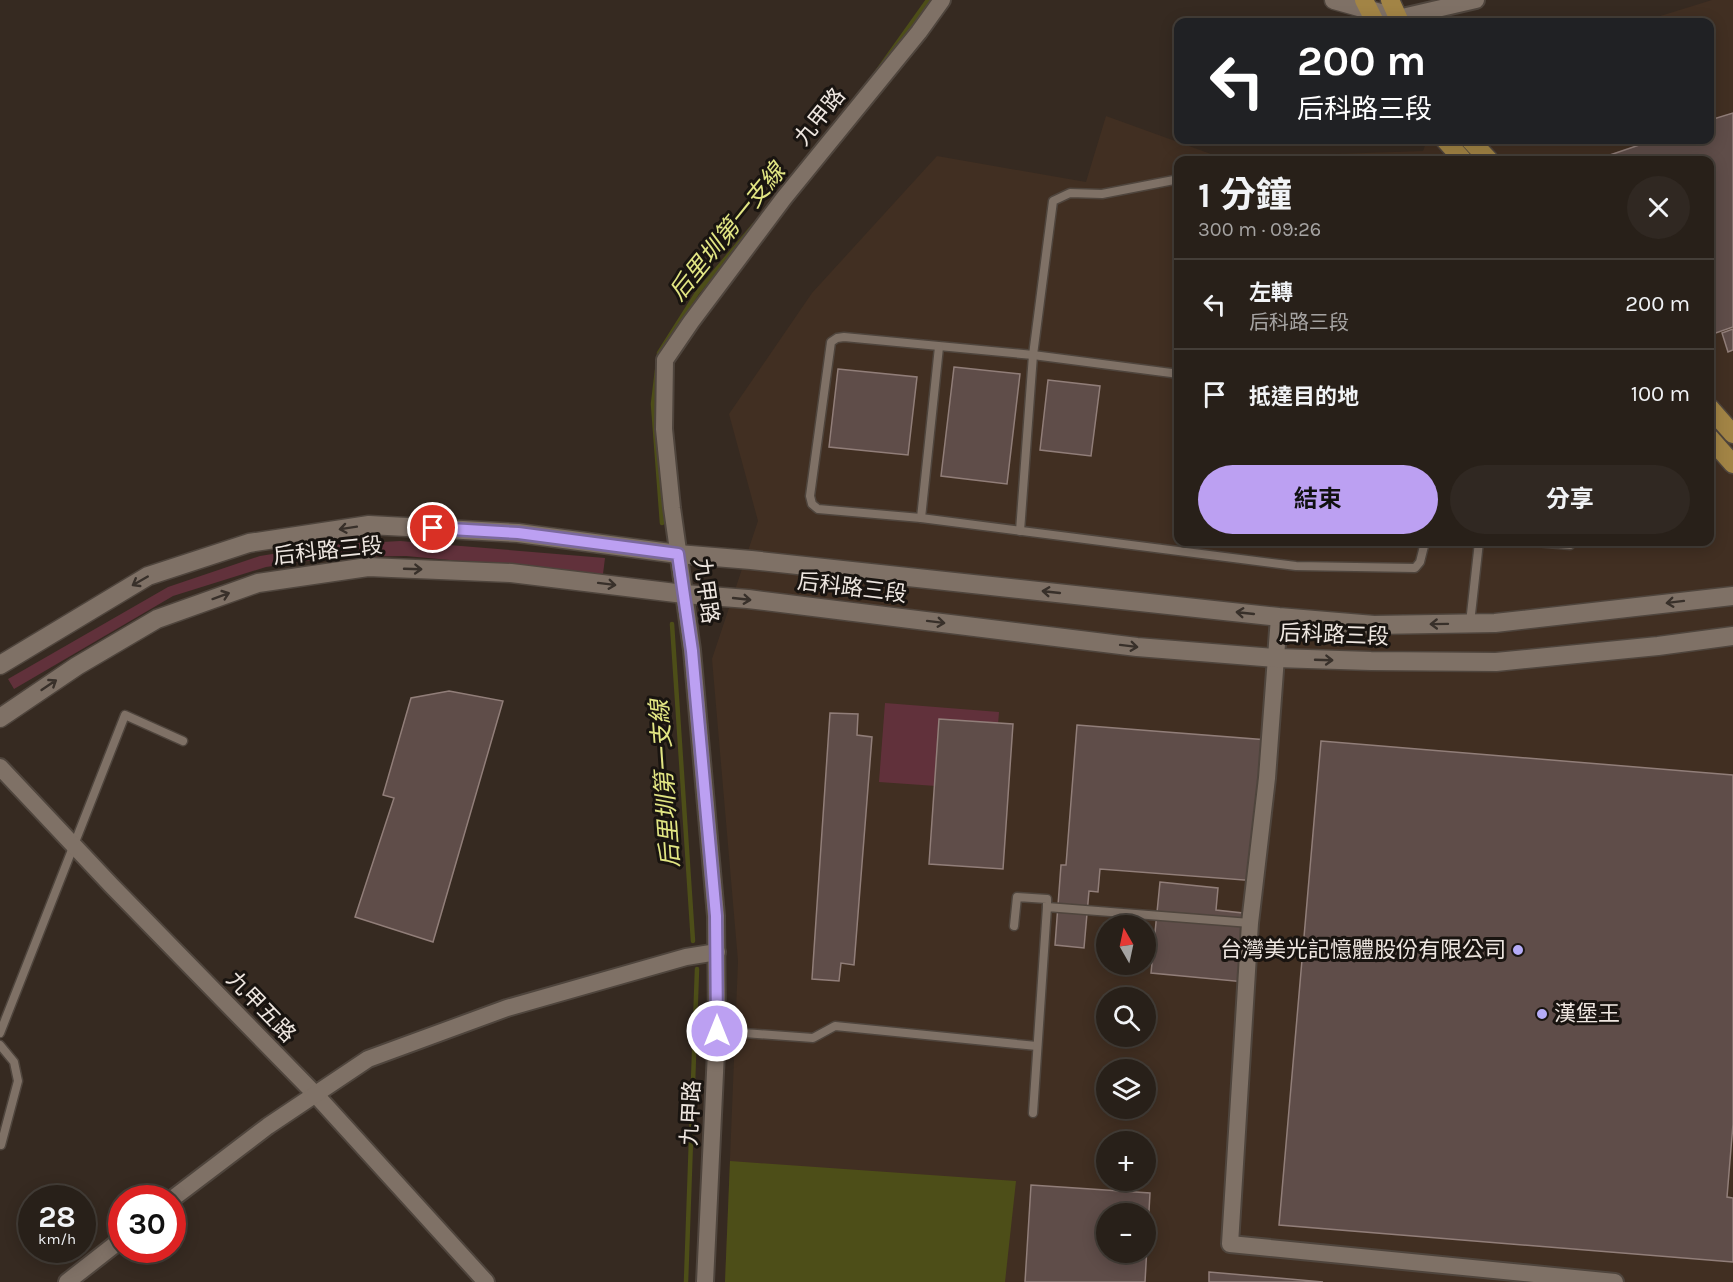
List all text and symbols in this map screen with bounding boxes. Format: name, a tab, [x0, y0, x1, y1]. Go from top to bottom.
text: 200 m	[1297, 36, 1426, 86]
icon: left	[1198, 42, 1276, 120]
street label: 九甲路	[789, 83, 851, 151]
text: 后科路三段	[1297, 93, 1432, 125]
water label: 后里圳第一支線	[663, 156, 793, 306]
text: 1 分鐘	[1198, 174, 1292, 216]
button: close	[1627, 176, 1690, 239]
text: 300 m · 09:26	[1198, 218, 1321, 241]
text: 左轉	[1249, 280, 1293, 306]
icon: left	[1198, 288, 1231, 321]
text: 200 m	[1625, 291, 1690, 317]
text: 后科路三段	[1249, 311, 1349, 334]
icon: arrive	[1198, 378, 1231, 411]
text: 100 m	[1631, 381, 1690, 407]
text: 抵達目的地	[1249, 384, 1359, 410]
button: 結束	[1198, 465, 1438, 534]
button: 分享	[1450, 465, 1690, 534]
pin	[407, 502, 458, 553]
icon: arrive	[416, 511, 449, 544]
one-way arrow	[339, 522, 359, 533]
street label: 后科路三段	[272, 532, 384, 570]
street label: 九甲路	[689, 557, 723, 625]
one-way arrow	[402, 563, 422, 575]
street label: 后科路三段	[796, 568, 908, 608]
one-way arrow	[132, 575, 149, 587]
one-way arrow	[596, 579, 616, 590]
one-way arrow	[1041, 586, 1061, 597]
one-way arrow	[211, 590, 230, 601]
one-way arrow	[732, 594, 751, 605]
one-way arrow	[1665, 597, 1685, 608]
one-way arrow	[1235, 607, 1255, 618]
one-way arrow	[925, 617, 945, 628]
one-way arrow	[1430, 618, 1450, 630]
street label: 后科路三段	[1279, 620, 1389, 650]
one-way arrow	[1119, 641, 1139, 652]
one-way arrow	[1313, 654, 1333, 665]
one-way arrow	[40, 679, 56, 691]
water label: 后里圳第一支線	[645, 696, 685, 869]
north arrow	[1096, 915, 1156, 975]
map controls	[1096, 915, 1156, 1263]
place label: 台灣美光記憶體股份有限公司	[1220, 937, 1506, 963]
marker: 台灣美光記憶體股份有限公司	[1511, 943, 1525, 957]
street label: 九甲五路	[221, 966, 301, 1048]
button: search	[1096, 987, 1156, 1047]
position arrow	[685, 999, 749, 1063]
place label: 漢堡王	[1554, 1001, 1620, 1027]
marker: 漢堡王	[1535, 1007, 1549, 1021]
button: layers	[1096, 1059, 1156, 1119]
street label: 九甲路	[676, 1079, 706, 1147]
button: +	[1096, 1131, 1156, 1191]
speed limit sign: 30	[108, 1185, 186, 1263]
text: 28	[38, 1199, 76, 1235]
button: −	[1096, 1203, 1156, 1263]
text: km/h	[38, 1230, 76, 1248]

